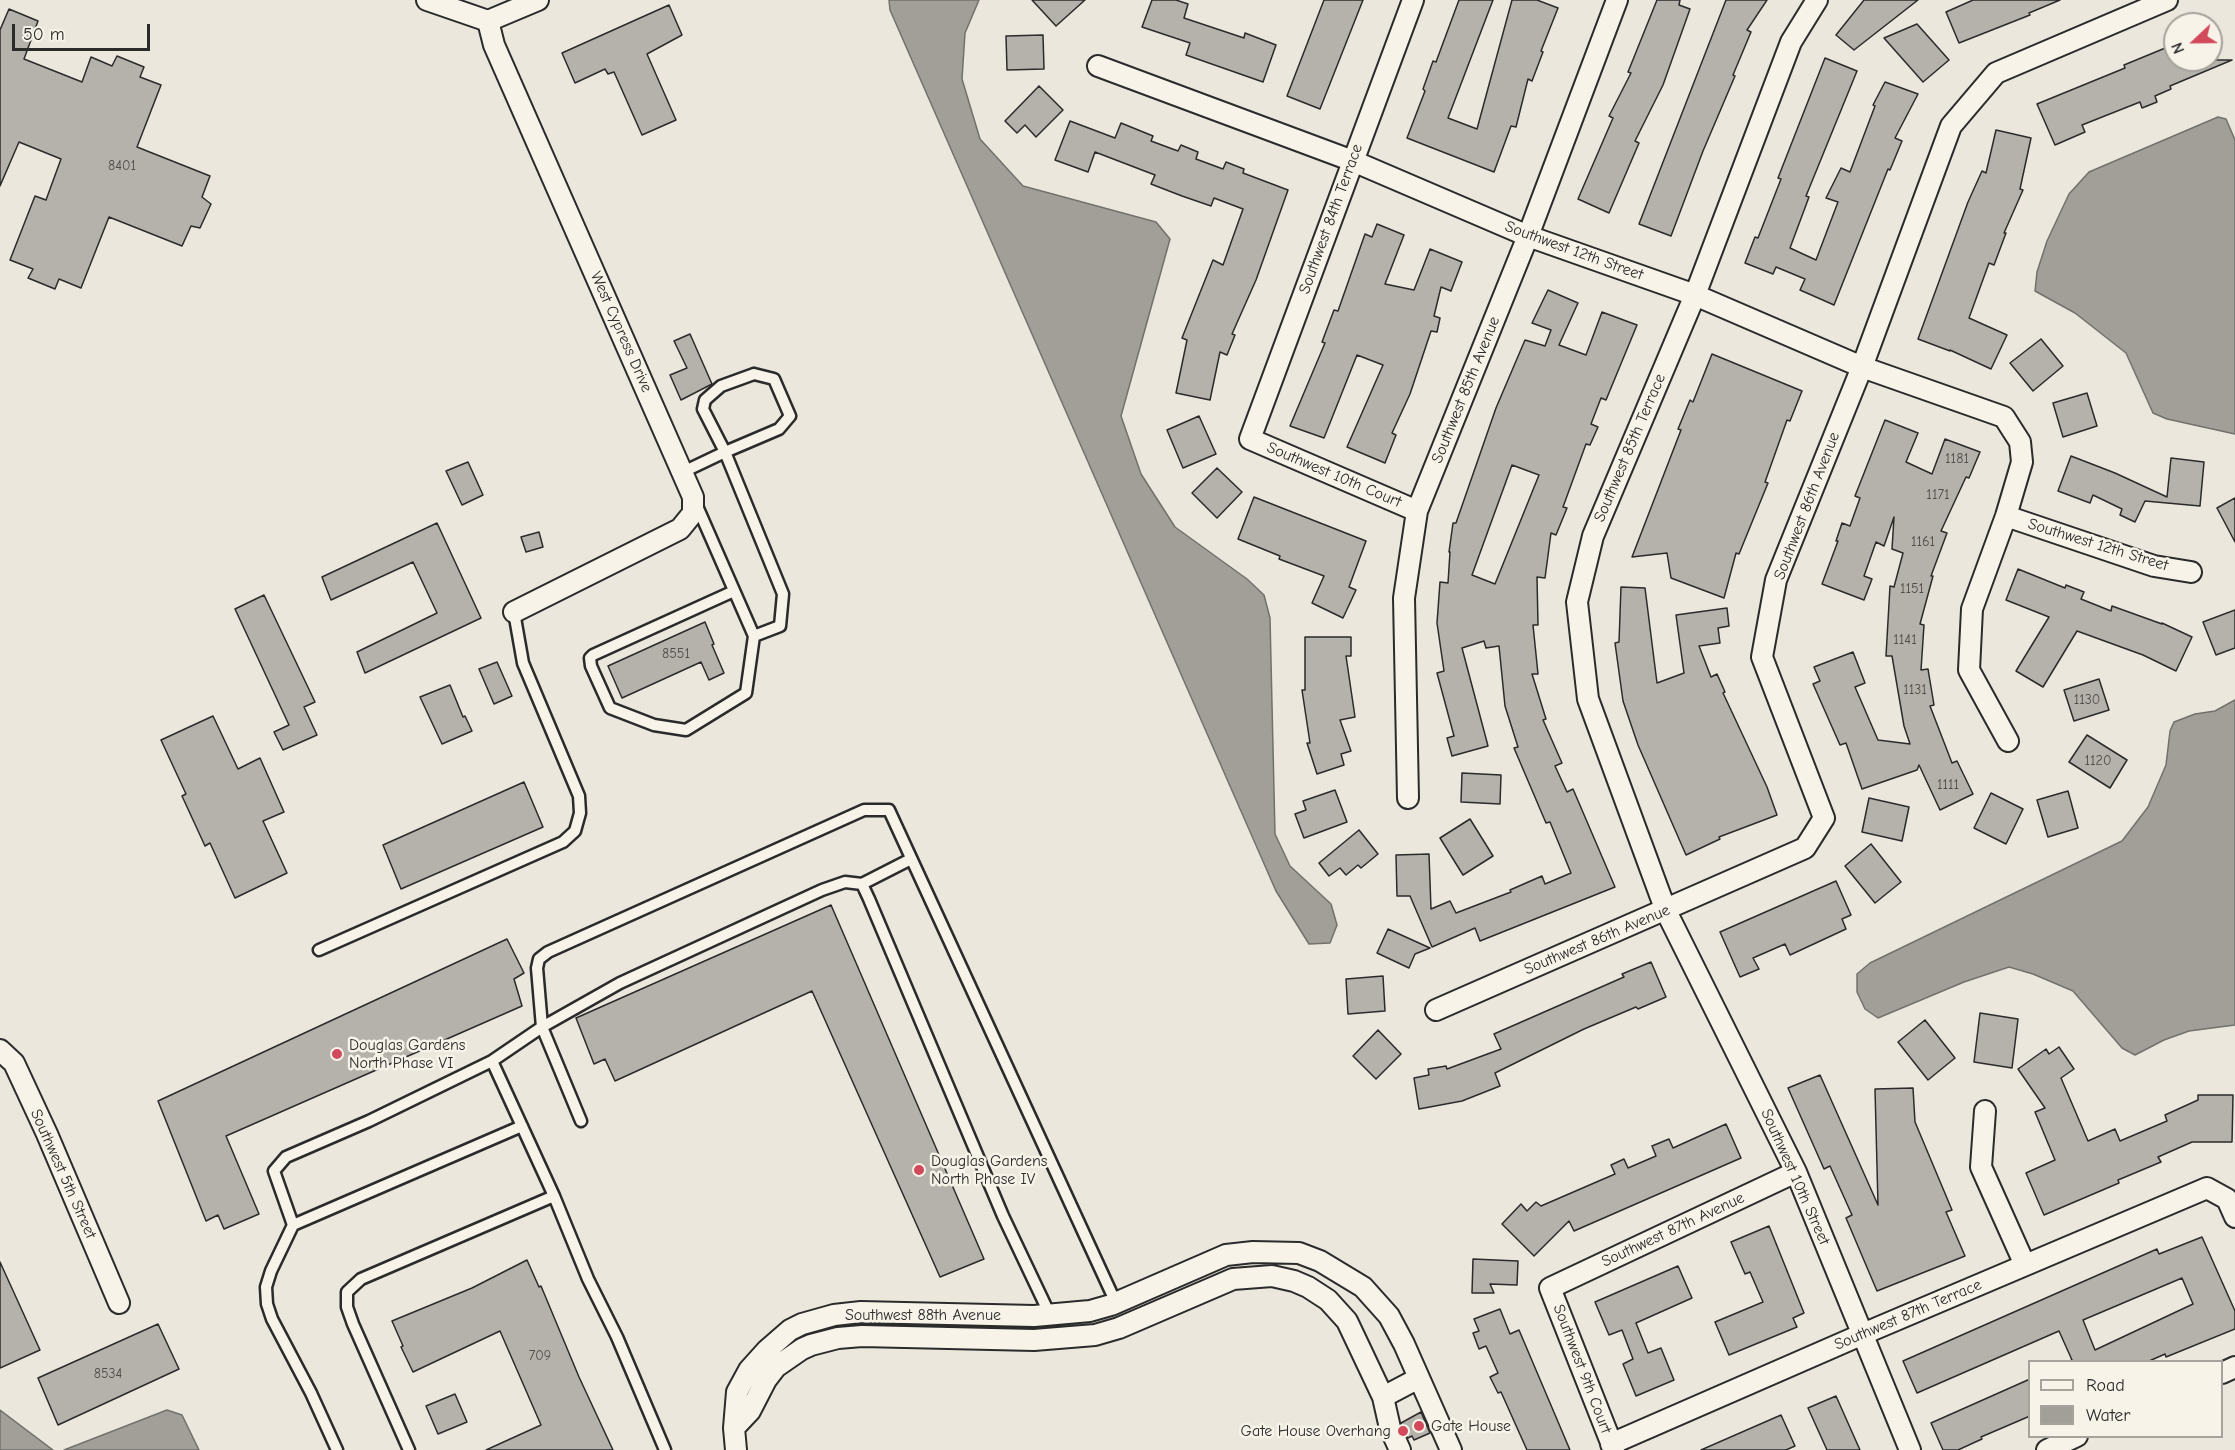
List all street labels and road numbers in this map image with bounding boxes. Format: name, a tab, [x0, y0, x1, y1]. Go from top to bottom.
street label: Southwest 84th Terrace	[1295, 141, 1367, 297]
street label: Southwest 12th Street	[1502, 217, 1646, 285]
street label: West Cypress Drive	[586, 269, 656, 395]
street label: Southwest 85th Avenue	[1428, 314, 1504, 466]
street label: Southwest 85th Terrace	[1590, 371, 1670, 525]
street label: Southwest 86th Avenue	[1770, 429, 1844, 583]
street label: Southwest 10th Court	[1264, 438, 1404, 512]
street label: Southwest 12th Street	[2025, 515, 2171, 575]
street label: Southwest 86th Avenue	[1521, 901, 1673, 979]
street label: Southwest 5th Street	[26, 1106, 100, 1242]
street label: Southwest 10th Street	[1756, 1106, 1834, 1248]
street label: Southwest 87th Avenue	[1598, 1188, 1748, 1272]
street label: Southwest 87th Terrace	[1831, 1275, 1985, 1355]
street label: Southwest 9th Court	[1549, 1302, 1615, 1436]
street label: Southwest 88th Avenue	[845, 1305, 1001, 1325]

